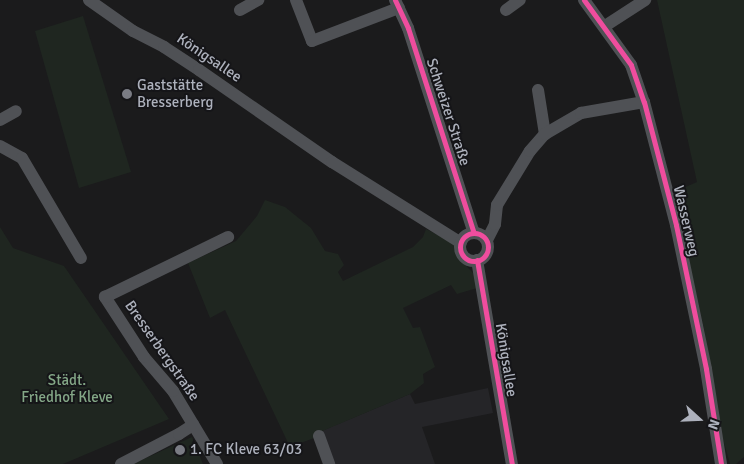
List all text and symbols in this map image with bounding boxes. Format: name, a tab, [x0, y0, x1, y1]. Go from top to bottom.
street label: Königsallee	[173, 30, 245, 86]
street label: Schweizer Straße	[422, 56, 474, 168]
place label: Gaststätte Bresserberg	[137, 76, 213, 111]
marker: Gaststätte Bresserberg	[121, 88, 133, 100]
street label: Wasserweg	[669, 184, 703, 258]
street label: Bresserbergstraße	[121, 297, 203, 405]
street label: Königsallee	[491, 322, 521, 398]
park label: Städt. Friedhof Kleve	[21, 371, 113, 406]
north arrow	[674, 394, 724, 444]
text: N	[704, 417, 723, 432]
place label: 1. FC Kleve 63/03	[190, 441, 302, 459]
marker: 1. FC Kleve 63/03	[174, 444, 186, 456]

